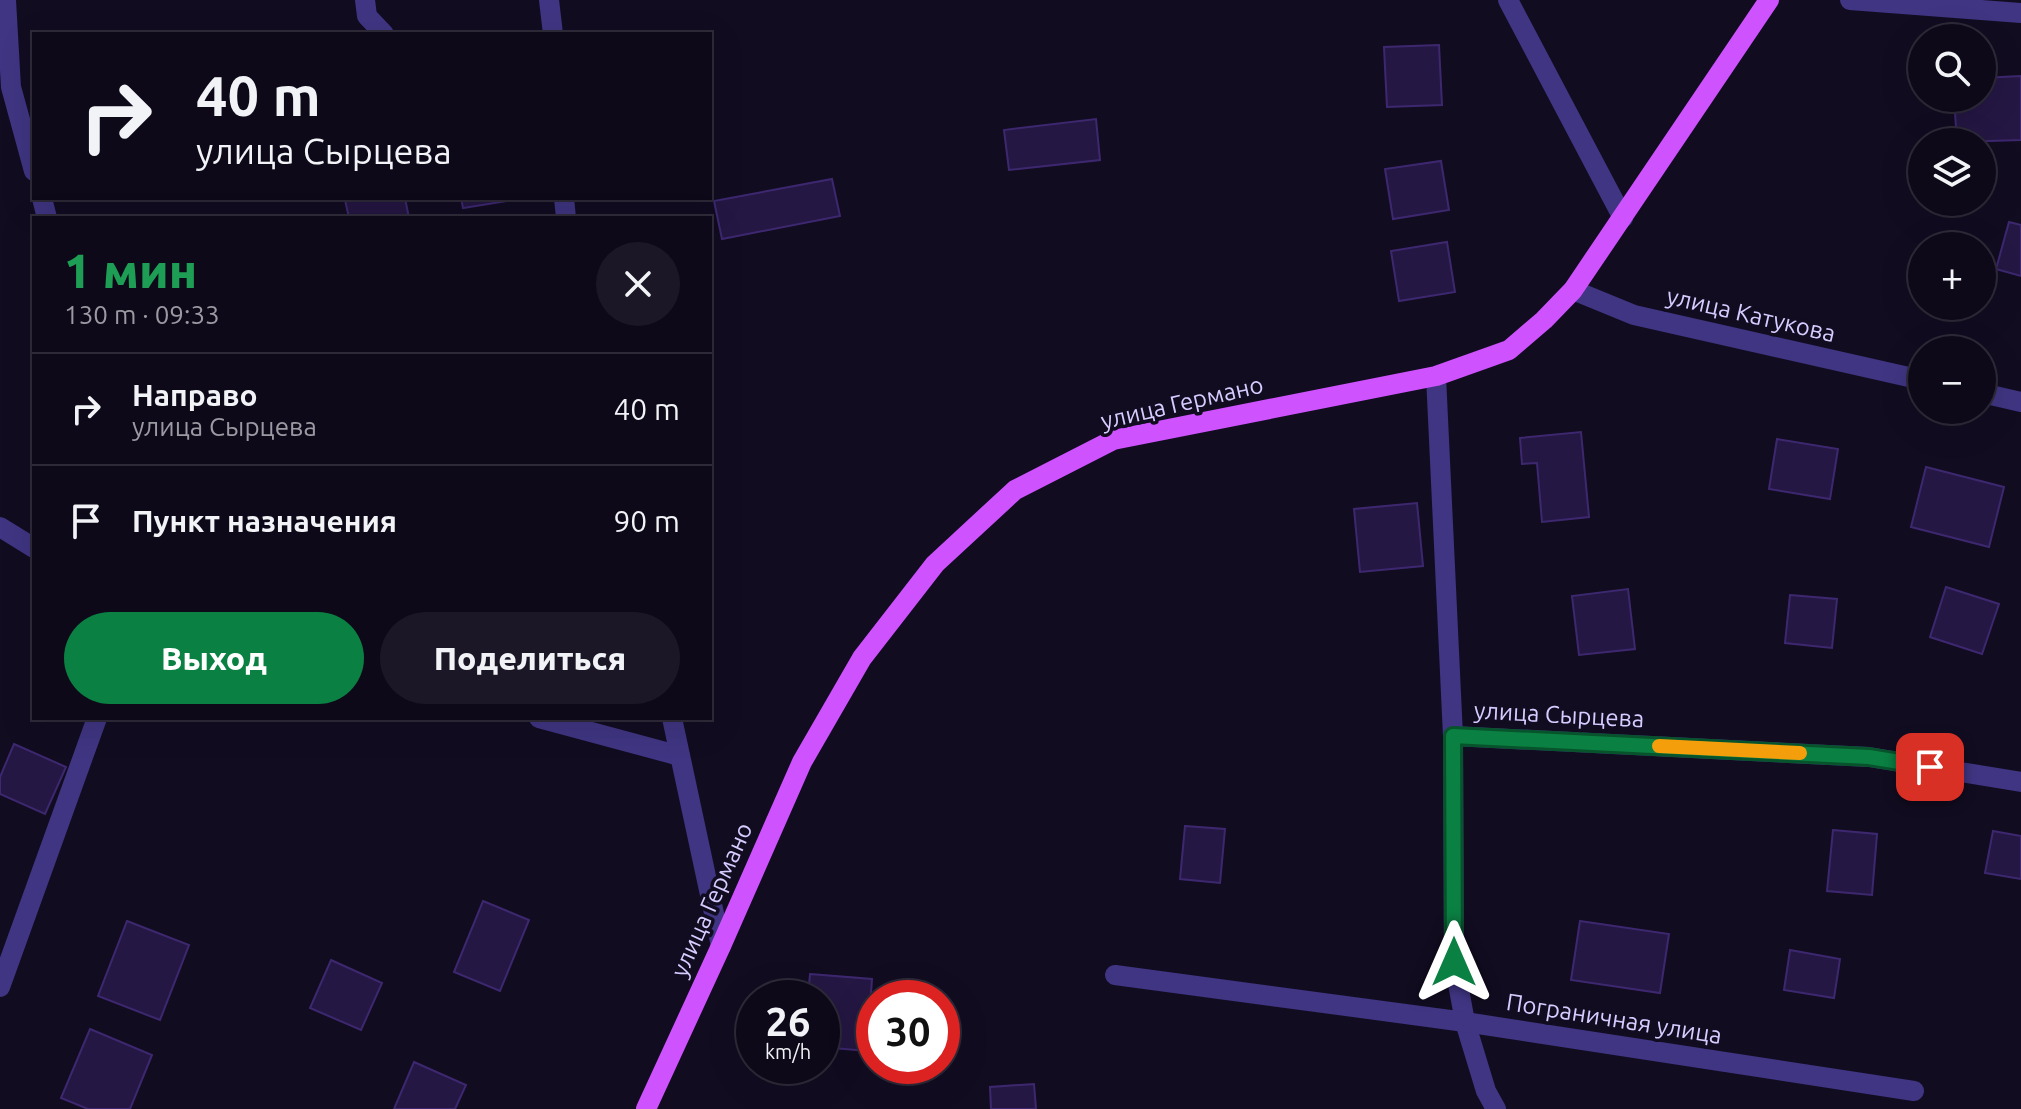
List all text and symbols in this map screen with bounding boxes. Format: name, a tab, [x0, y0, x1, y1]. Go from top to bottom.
map controls	[1908, 24, 1996, 424]
button: search	[1908, 24, 1996, 112]
icon: right	[64, 64, 168, 168]
text: 40 m	[196, 64, 321, 127]
button: layers	[1908, 128, 1996, 216]
text: улица Сырцева	[196, 130, 452, 171]
button: +	[1908, 232, 1996, 320]
button: close	[596, 242, 680, 326]
text: 1 мин	[64, 243, 197, 297]
street label: улица Катукова	[1664, 282, 1838, 347]
text: 130 m · 09:33	[64, 300, 220, 329]
button: −	[1908, 336, 1996, 424]
street label: улица Германо	[1098, 371, 1266, 434]
text: Направо	[132, 378, 258, 412]
icon: right	[64, 387, 108, 431]
text: 40 m	[613, 392, 680, 426]
text: улица Сырцева	[132, 412, 317, 441]
icon: arrive	[64, 499, 108, 543]
text: Пункт назначения	[132, 504, 397, 538]
text: 90 m	[613, 504, 680, 538]
button: Выход	[64, 612, 364, 704]
button: Поделиться	[380, 612, 680, 704]
street label: улица Сырцева	[1473, 697, 1645, 732]
pin	[1896, 733, 1964, 801]
icon: arrive	[1908, 745, 1952, 789]
street label: улица Германо	[665, 819, 758, 981]
position arrow	[1412, 920, 1496, 1004]
speed limit sign: 30	[856, 980, 960, 1084]
street label: Пограничная улица	[1504, 988, 1724, 1049]
text: 26	[765, 999, 811, 1044]
text: km/h	[765, 1040, 811, 1063]

